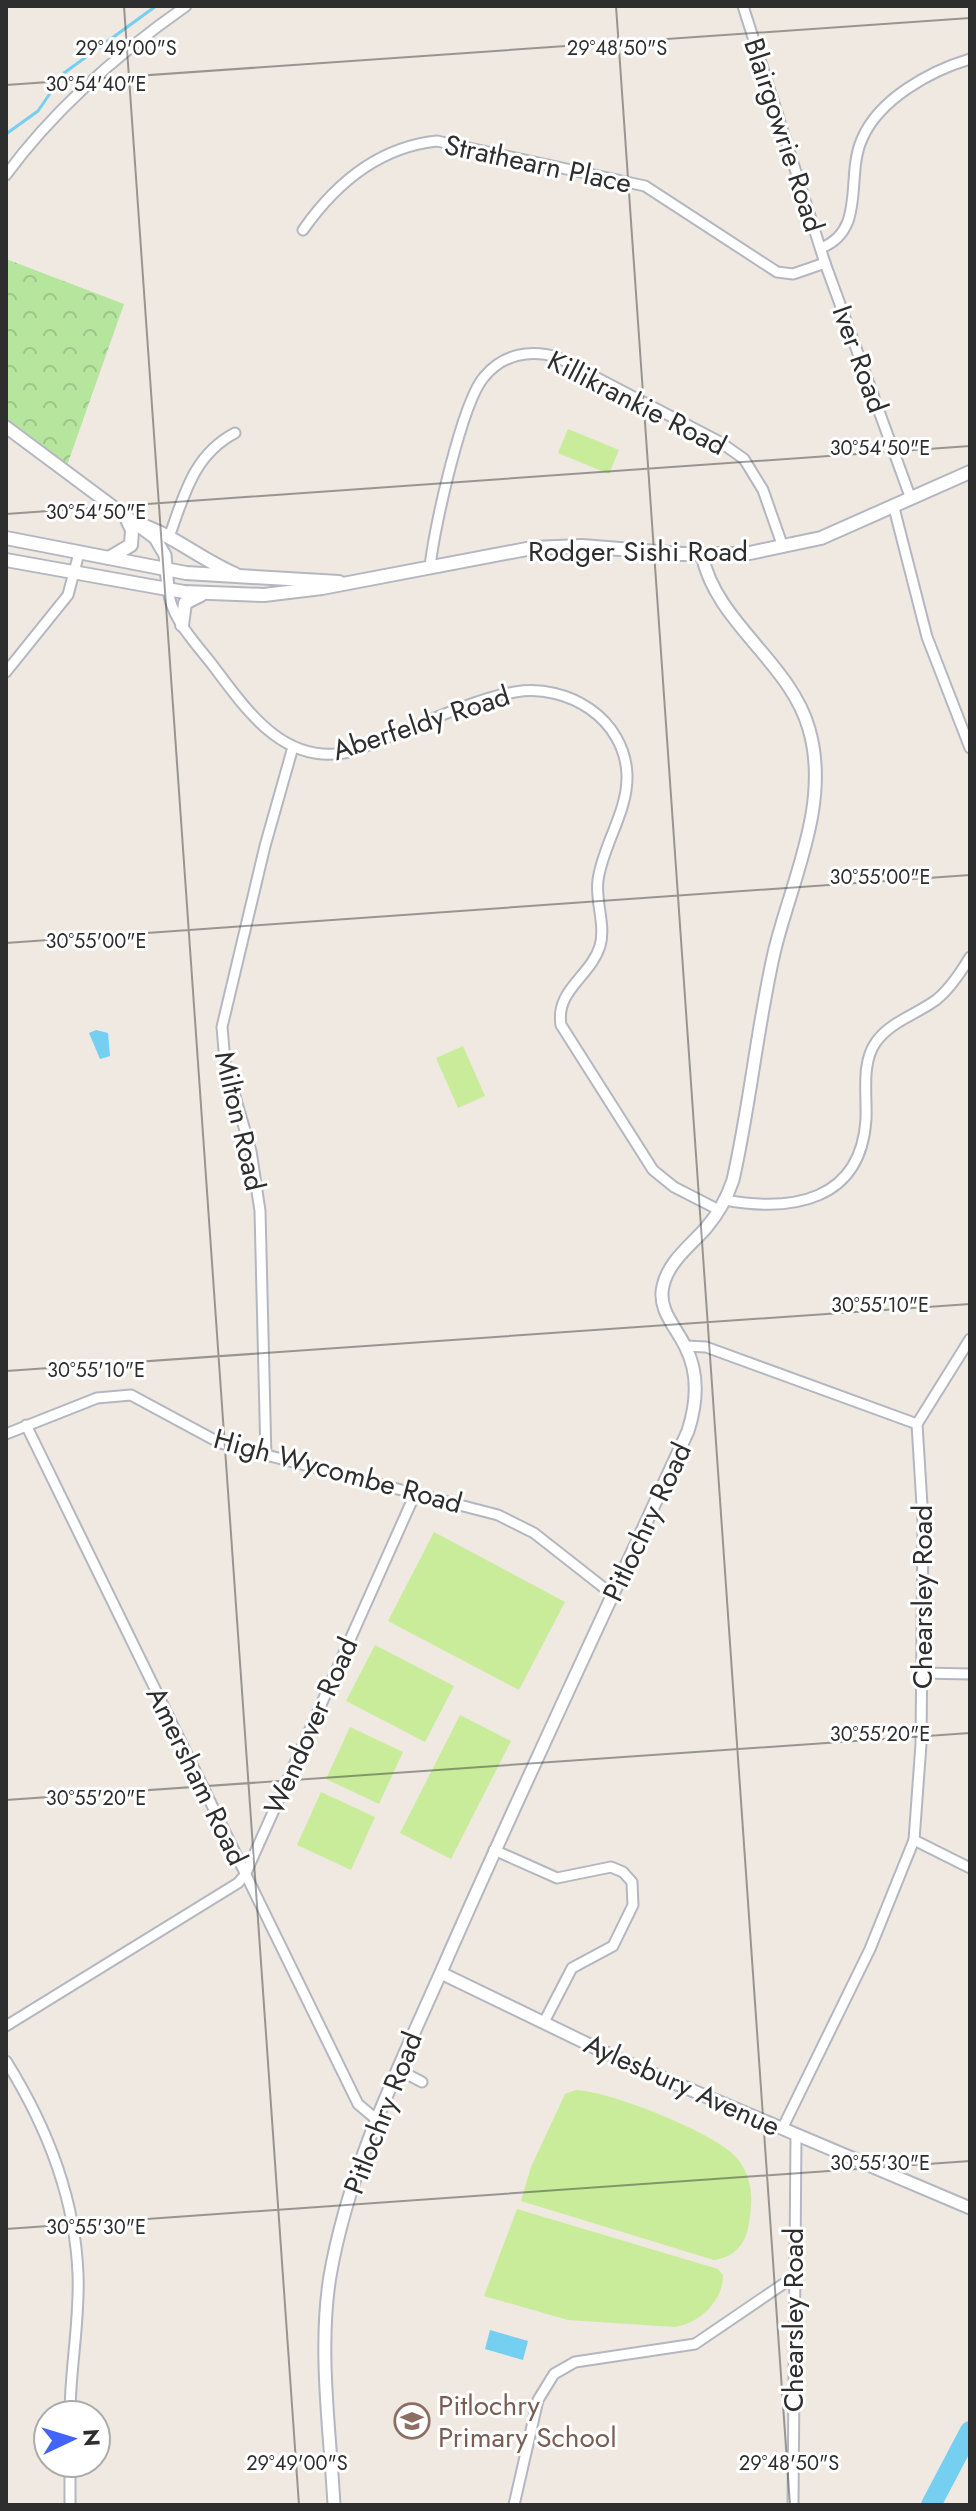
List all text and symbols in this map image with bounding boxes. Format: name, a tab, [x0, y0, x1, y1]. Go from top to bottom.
street label: Blairgowrie Road	[733, 33, 835, 237]
text: 29°49'00"S	[75, 34, 177, 63]
text: 29°48'50"S	[567, 34, 667, 63]
text: 30°54'40"E	[45, 70, 147, 99]
street label: Strathearn Place	[441, 124, 635, 204]
street label: Iver Road	[822, 300, 898, 418]
street label: Killikrankie Road	[540, 340, 734, 466]
text: 30°54'50"E	[830, 434, 930, 463]
text: 30°54'50"E	[46, 498, 146, 527]
street label: Rodger Sishi Road	[528, 531, 748, 572]
street label: Aberfeldy Road	[327, 675, 515, 771]
text: 30°55'00"E	[829, 863, 931, 892]
text: 30°55'00"E	[45, 927, 147, 956]
street label: Milton Road	[204, 1047, 276, 1195]
text: 30°55'10"E	[831, 1291, 929, 1320]
text: 30°55'10"E	[47, 1356, 145, 1385]
street label: High Wycombe Road	[209, 1418, 467, 1524]
street label: Pitlochry Road	[592, 1436, 702, 1608]
street label: Chearsley Road	[902, 1505, 943, 1689]
street label: Wendover Road	[254, 1631, 368, 1821]
street label: Amersham Road	[136, 1680, 258, 1872]
text: 30°55'20"E	[830, 1720, 930, 1749]
text: 30°55'20"E	[46, 1784, 146, 1813]
street label: Aylesbury Avenue	[577, 2023, 787, 2147]
street label: Pitlochry Road	[333, 2026, 433, 2200]
text: 30°55'30"E	[830, 2149, 930, 2178]
text: 30°55'30"E	[46, 2213, 146, 2242]
street label: Chearsley Road	[773, 2228, 814, 2412]
place label: Pitlochry Primary School	[438, 2385, 617, 2458]
north arrow	[32, 2399, 112, 2479]
school or university icon: Pitlochry Primary School	[393, 2402, 431, 2440]
text: N	[75, 2428, 109, 2447]
text: 29°49'00"S	[246, 2449, 348, 2478]
text: 29°48'50"S	[739, 2449, 839, 2478]

